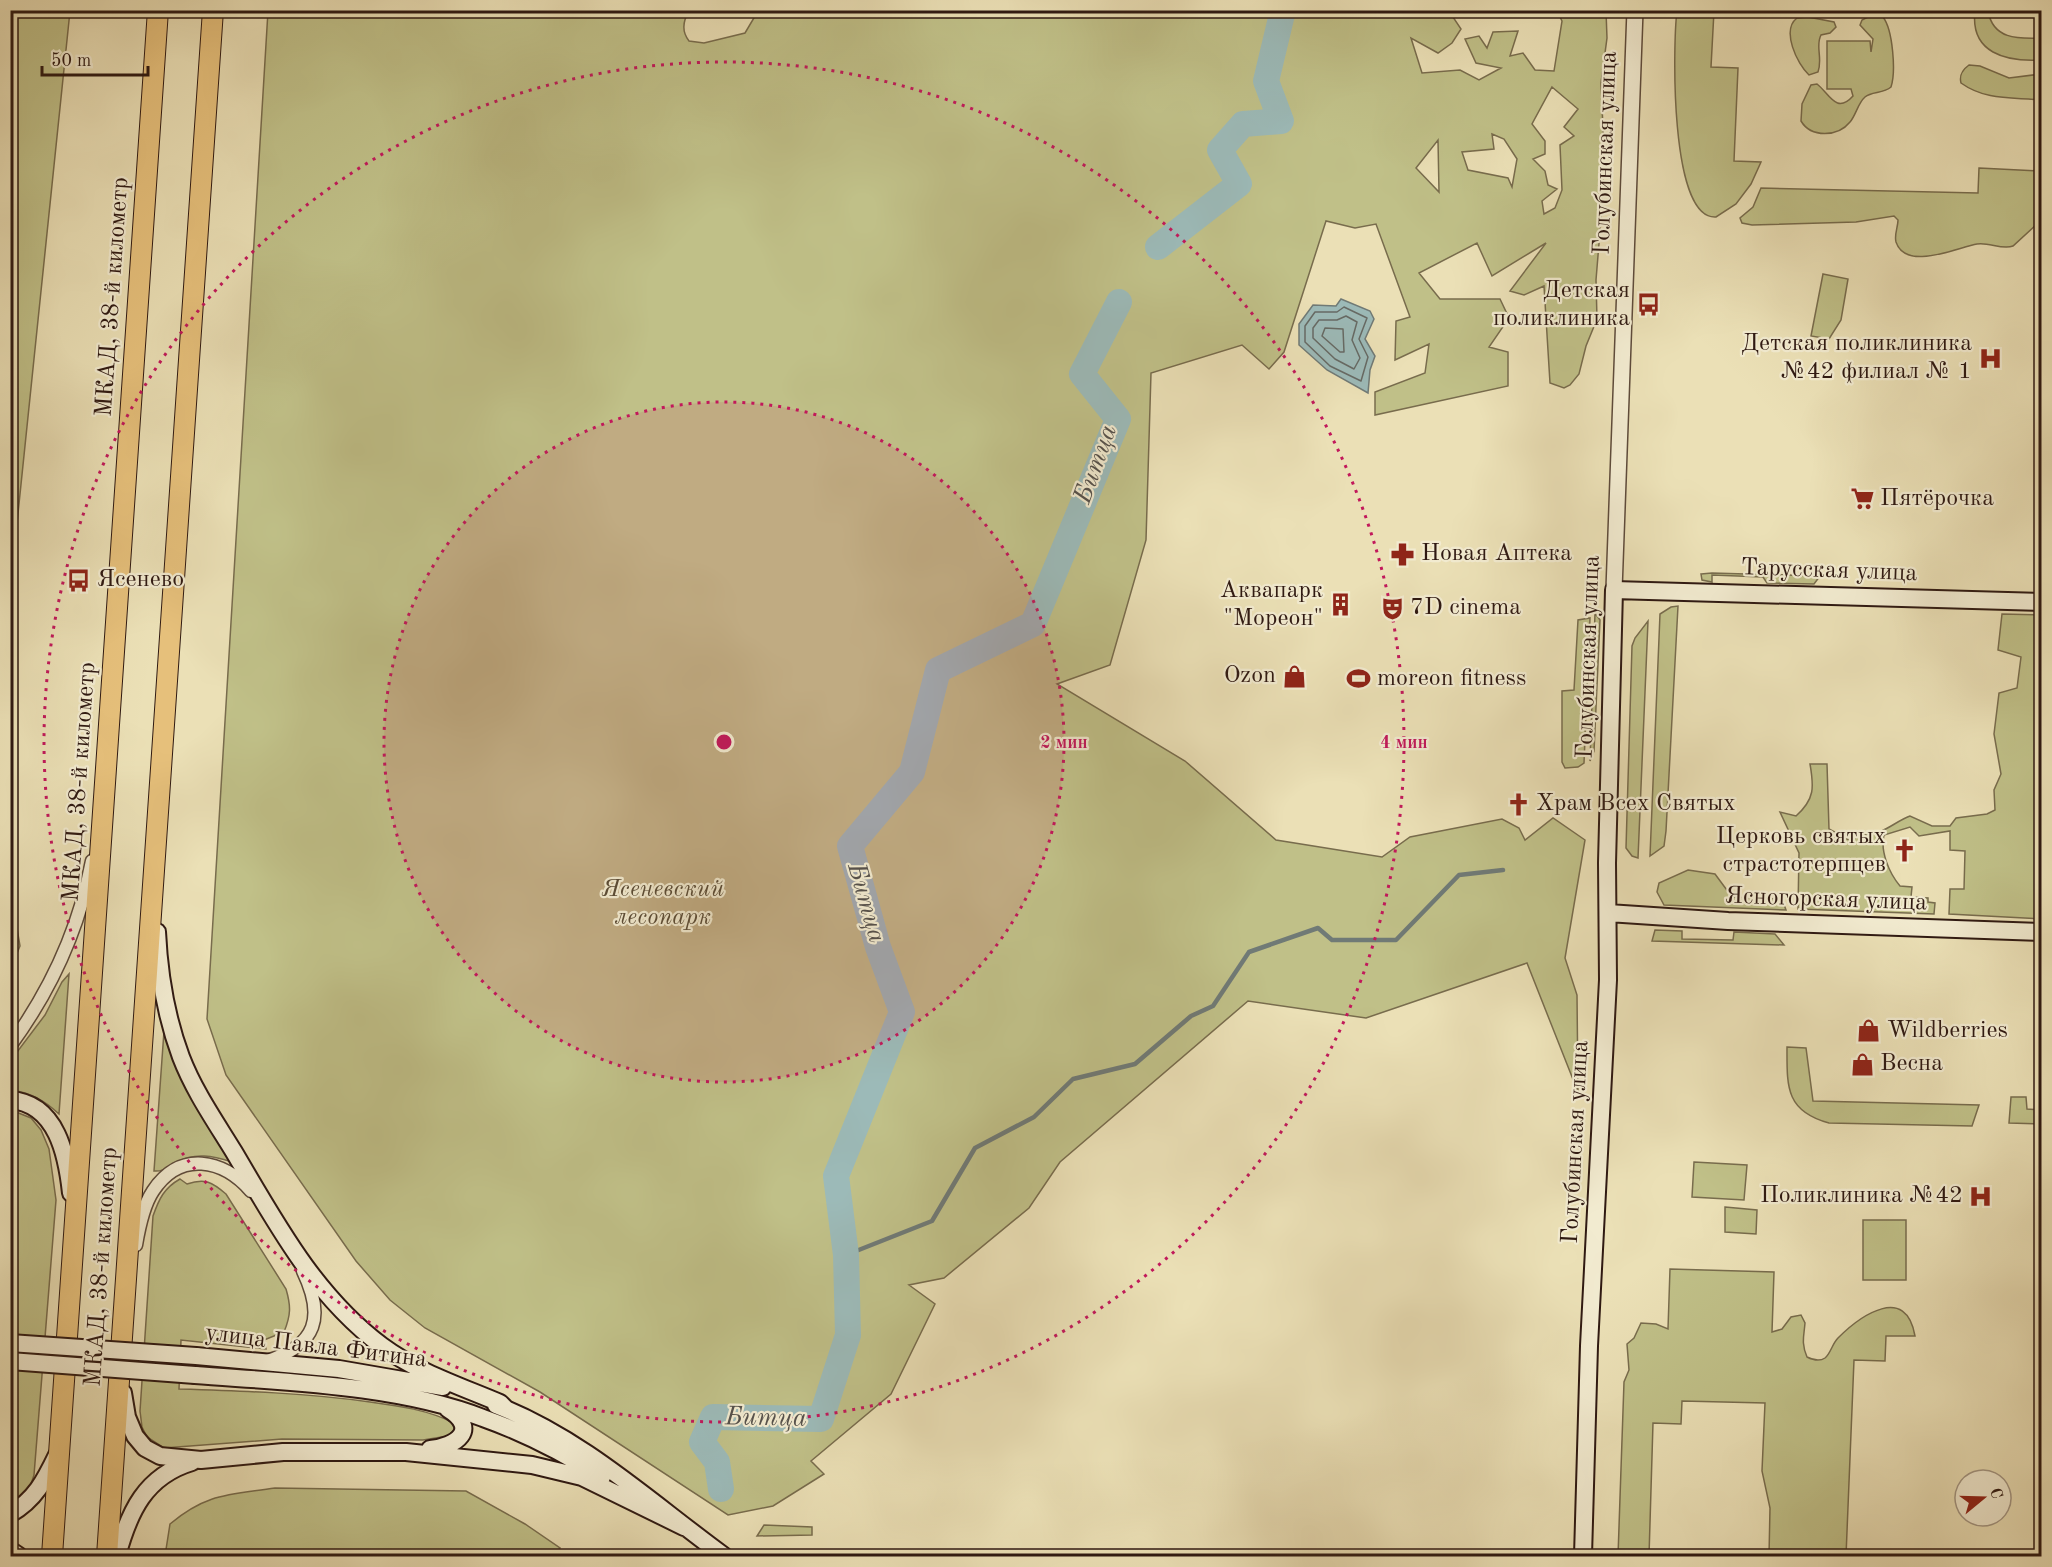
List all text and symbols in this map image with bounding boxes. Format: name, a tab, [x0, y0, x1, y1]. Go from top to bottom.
scale bar	[42, 39, 148, 77]
street label: Голубинская улица	[1590, 51, 1622, 255]
text: 50 m	[51, 52, 91, 70]
street label: МКАД, 38-й километр	[93, 176, 133, 418]
place label: Детская поликлиника	[1493, 279, 1630, 331]
bus stop icon: Детская поликлиника	[1635, 292, 1661, 318]
place label: Детская поликлиника №42 филиал № 1	[1741, 332, 1972, 384]
hospital icon: Детская поликлиника №42 филиал № 1	[1977, 345, 2003, 371]
water label: Битца	[1070, 421, 1122, 508]
supermarket icon: Пятёрочка	[1849, 486, 1875, 512]
place label: Пятёрочка	[1880, 487, 1994, 511]
pharmacy icon: Новая Аптека	[1390, 541, 1416, 567]
place label: Новая Аптека	[1421, 542, 1572, 566]
street label: Голубинская улица	[1573, 555, 1605, 759]
street label: Тарусская улица	[1740, 556, 1918, 586]
bus stop icon: Ясенево	[66, 567, 92, 593]
place label: Ясенево	[97, 568, 184, 592]
place label: Аквапарк "Мореон"	[1220, 579, 1323, 631]
building icon: Аквапарк "Мореон"	[1328, 592, 1354, 618]
theatre icon: 7D cinema	[1379, 595, 1405, 621]
place label: 7D cinema	[1410, 596, 1521, 620]
street label: МКАД, 38-й километр	[60, 661, 100, 903]
shop icon: Ozon	[1281, 663, 1307, 689]
place label: Ozon	[1224, 664, 1276, 688]
sports icon: moreon fitness	[1346, 666, 1372, 692]
place label: moreon fitness	[1377, 667, 1526, 691]
centre of rings	[714, 732, 734, 752]
text: 2 мин	[1040, 734, 1088, 752]
text: 4 мин	[1380, 734, 1428, 752]
church icon: Храм Всех Святых	[1505, 791, 1531, 817]
place label: Храм Всех Святых	[1536, 792, 1736, 816]
place label: Церковь святых страстотерпцев	[1716, 825, 1886, 877]
church icon: Церковь святых страстотерпцев	[1891, 838, 1917, 864]
water label: Битца	[842, 859, 890, 946]
park label: Ясеневский лесопарк	[602, 878, 725, 930]
street label: Ясногорская улица	[1725, 884, 1928, 916]
shop icon: Wildberries	[1856, 1018, 1882, 1044]
place label: Wildberries	[1887, 1019, 2008, 1043]
street label: Голубинская улица	[1559, 1040, 1593, 1244]
shop icon: Весна	[1849, 1051, 1875, 1077]
place label: Весна	[1880, 1052, 1943, 1076]
street label: МКАД, 38-й километр	[82, 1146, 122, 1388]
hospital icon: Поликлиника №42	[1968, 1183, 1994, 1209]
place label: Поликлиника №42	[1760, 1184, 1963, 1208]
street label: улица Павла Фитина	[204, 1321, 428, 1373]
water label: Битца	[724, 1404, 807, 1432]
north arrow	[1953, 1468, 2013, 1528]
text: С	[1986, 1486, 2005, 1501]

